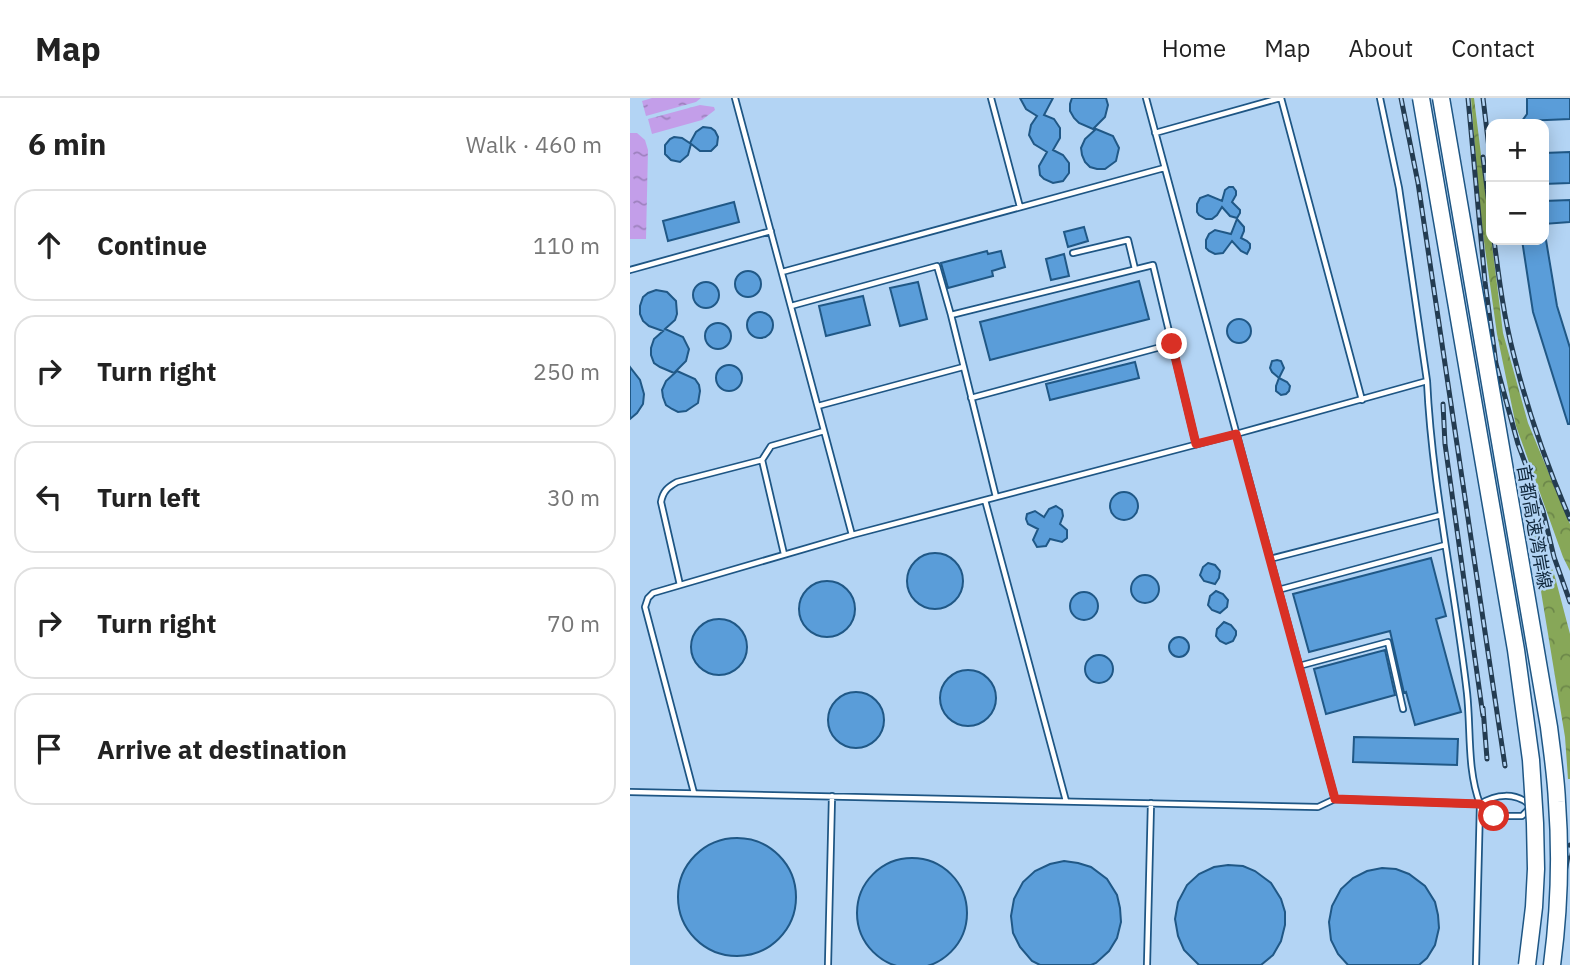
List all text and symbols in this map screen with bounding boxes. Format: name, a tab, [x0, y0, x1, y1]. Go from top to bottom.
text: Map	[35, 27, 101, 70]
text: Home	[1162, 32, 1226, 64]
text: Map	[1264, 32, 1310, 64]
text: About	[1348, 32, 1413, 64]
text: Contact	[1451, 32, 1535, 64]
map controls	[1486, 119, 1549, 245]
button: +	[1486, 119, 1549, 182]
text: 6 min	[28, 124, 106, 163]
text: Walk · 460 m	[466, 129, 602, 159]
button: −	[1486, 182, 1549, 245]
icon: ahead	[30, 226, 68, 264]
text: Continue	[97, 228, 207, 262]
text: 110 m	[533, 230, 600, 260]
route end	[1156, 328, 1187, 359]
icon: right	[30, 352, 68, 390]
text: Turn right	[97, 354, 216, 388]
text: 250 m	[533, 356, 600, 386]
street label: 首都高速湾岸線	[1512, 463, 1557, 591]
icon: left	[30, 478, 68, 516]
text: Turn left	[97, 480, 200, 514]
text: 30 m	[547, 482, 600, 512]
icon: right	[30, 604, 68, 642]
text: Turn right	[97, 606, 216, 640]
text: 70 m	[547, 608, 600, 638]
icon: arrive	[30, 730, 68, 768]
text: Arrive at destination	[97, 732, 347, 766]
route start	[1478, 800, 1509, 831]

